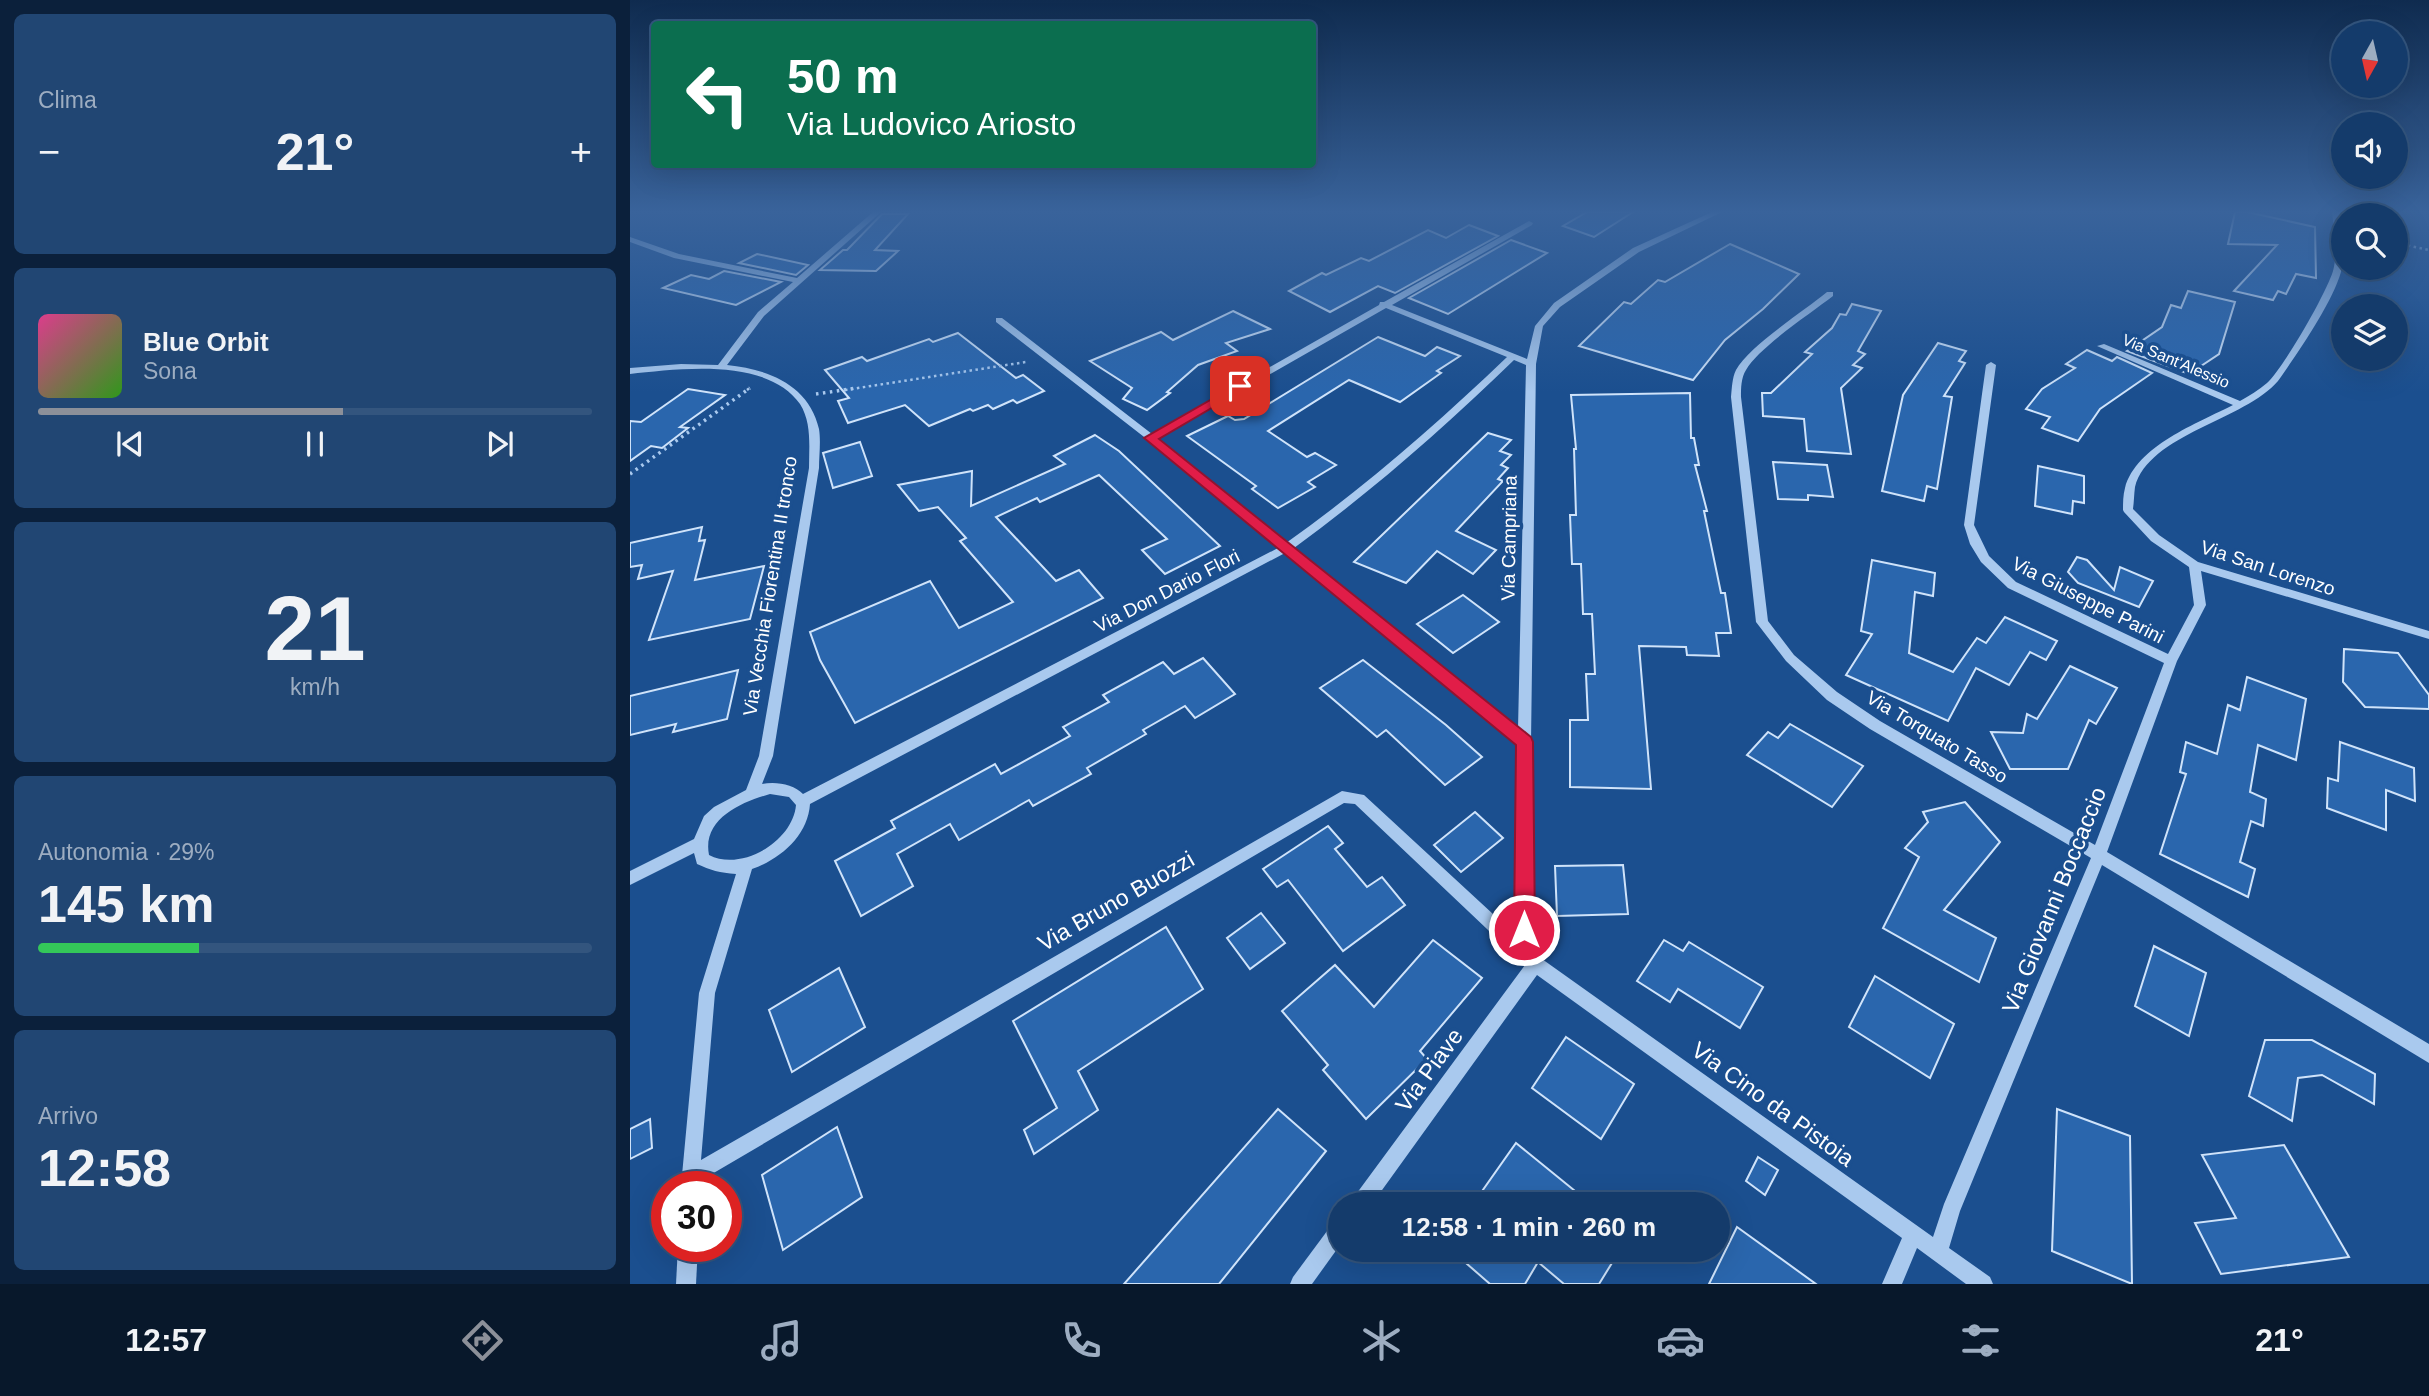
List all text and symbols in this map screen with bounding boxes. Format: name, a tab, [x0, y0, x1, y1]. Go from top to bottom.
north arrow	[2331, 21, 2408, 98]
map controls	[2331, 21, 2408, 371]
icon: left	[672, 49, 763, 140]
text: 50 m	[787, 49, 899, 103]
text: Clima	[38, 87, 97, 113]
text: Via Ludovico Ariosto	[787, 106, 1076, 142]
button: sound	[2331, 112, 2408, 189]
text: 21°	[276, 123, 354, 181]
text: −	[38, 131, 60, 173]
text: +	[570, 131, 592, 173]
button: search	[2331, 203, 2408, 280]
button: layers	[2331, 294, 2408, 371]
text: Blue Orbit	[143, 327, 269, 357]
street label: Via Sant'Alessio	[2120, 331, 2232, 391]
pin	[1210, 356, 1270, 416]
text: Sona	[143, 358, 197, 384]
icon: arrive	[1221, 367, 1259, 405]
icon: previous	[111, 425, 149, 463]
icon: pause	[296, 425, 334, 463]
icon: next	[481, 425, 519, 463]
street label: Via Vecchia Fiorentina II tronco	[739, 455, 801, 717]
street label: Via Campriana	[1497, 475, 1521, 601]
street label: Via San Lorenzo	[2198, 536, 2338, 600]
street label: Via Don Dario Flori	[1091, 545, 1243, 637]
street label: Via Giuseppe Parini	[2009, 553, 2167, 647]
text: 21	[264, 578, 366, 679]
text: km/h	[290, 674, 340, 700]
street label: Via Torquato Tasso	[1863, 687, 2011, 787]
street label: Via Giovanni Boccaccio	[1997, 783, 2111, 1017]
text: Autonomia · 29%	[38, 839, 214, 865]
street label: Via Bruno Buozzi	[1033, 846, 1199, 956]
text: 145 km	[38, 875, 214, 933]
position arrow	[1487, 893, 1561, 967]
street label: Via Piave	[1390, 1023, 1468, 1117]
street label: Via Cino da Pistoia	[1687, 1036, 1859, 1172]
text: Arrivo	[38, 1103, 98, 1129]
text: 12:58	[38, 1139, 171, 1197]
speed limit sign: 30	[651, 1171, 742, 1262]
text: 12:58 · 1 min · 260 m	[1402, 1212, 1656, 1242]
icon: directions	[458, 1316, 507, 1365]
icon: music	[757, 1316, 806, 1365]
icon: phone	[1057, 1316, 1106, 1365]
icon: climate	[1357, 1316, 1406, 1365]
icon: car	[1656, 1316, 1705, 1365]
icon: filters	[1956, 1316, 2005, 1365]
text: 12:57	[125, 1322, 207, 1358]
text: 21°	[2255, 1322, 2304, 1358]

